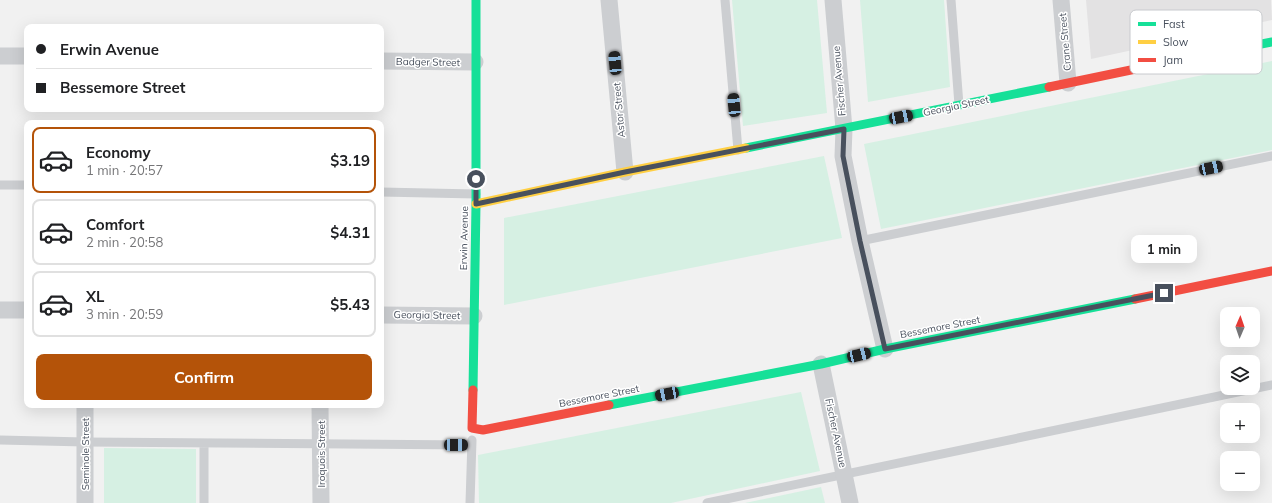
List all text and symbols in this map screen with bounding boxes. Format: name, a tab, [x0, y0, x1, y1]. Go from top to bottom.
legend	[1130, 10, 1262, 74]
street label: Crane Street	[1056, 12, 1074, 71]
text: Fast	[1163, 17, 1185, 31]
text: Slow	[1163, 35, 1189, 49]
text: Erwin Avenue	[60, 40, 159, 59]
street label: Fischer Avenue	[829, 45, 849, 117]
car	[608, 51, 622, 75]
text: Jam	[1163, 53, 1183, 67]
street label: Badger Street	[396, 55, 461, 69]
text: Bessemore Street	[60, 78, 185, 97]
street label: Astor Street	[610, 81, 628, 138]
car	[727, 93, 741, 117]
street label: Georgia Street	[922, 93, 990, 119]
car	[888, 109, 914, 125]
icon: car	[38, 142, 74, 178]
text: Economy	[86, 143, 151, 162]
text: $3.19	[330, 151, 370, 170]
car	[1198, 160, 1224, 176]
text: 1 min · 20:57	[86, 162, 163, 178]
route start	[467, 170, 485, 188]
street label: Erwin Avenue	[457, 206, 471, 270]
icon: car	[38, 214, 74, 250]
text: Comfort	[86, 215, 144, 234]
text: $4.31	[330, 223, 370, 242]
text: 2 min · 20:58	[86, 234, 163, 250]
callout: 1 min	[1131, 235, 1197, 263]
text: 1 min	[1147, 241, 1181, 257]
route end	[1155, 284, 1173, 302]
icon: car	[38, 286, 74, 322]
text: XL	[86, 287, 104, 306]
text: $5.43	[330, 295, 370, 314]
text: 3 min · 20:59	[86, 306, 163, 322]
north arrow	[1220, 307, 1260, 347]
map controls	[1220, 307, 1260, 491]
street label: Georgia Street	[394, 308, 461, 322]
street label: Bessemore Street	[899, 313, 982, 341]
car	[846, 346, 872, 364]
button: Confirm	[36, 354, 372, 400]
button: layers	[1220, 355, 1260, 395]
street label: Bessemore Street	[558, 382, 641, 410]
car	[654, 386, 680, 402]
street label: Fischer Avenue	[822, 397, 850, 469]
button: +	[1220, 403, 1260, 443]
street label: Seminole Street	[79, 417, 92, 490]
street label: Iroquois Street	[315, 420, 328, 487]
car	[444, 439, 468, 451]
button: −	[1220, 451, 1260, 491]

